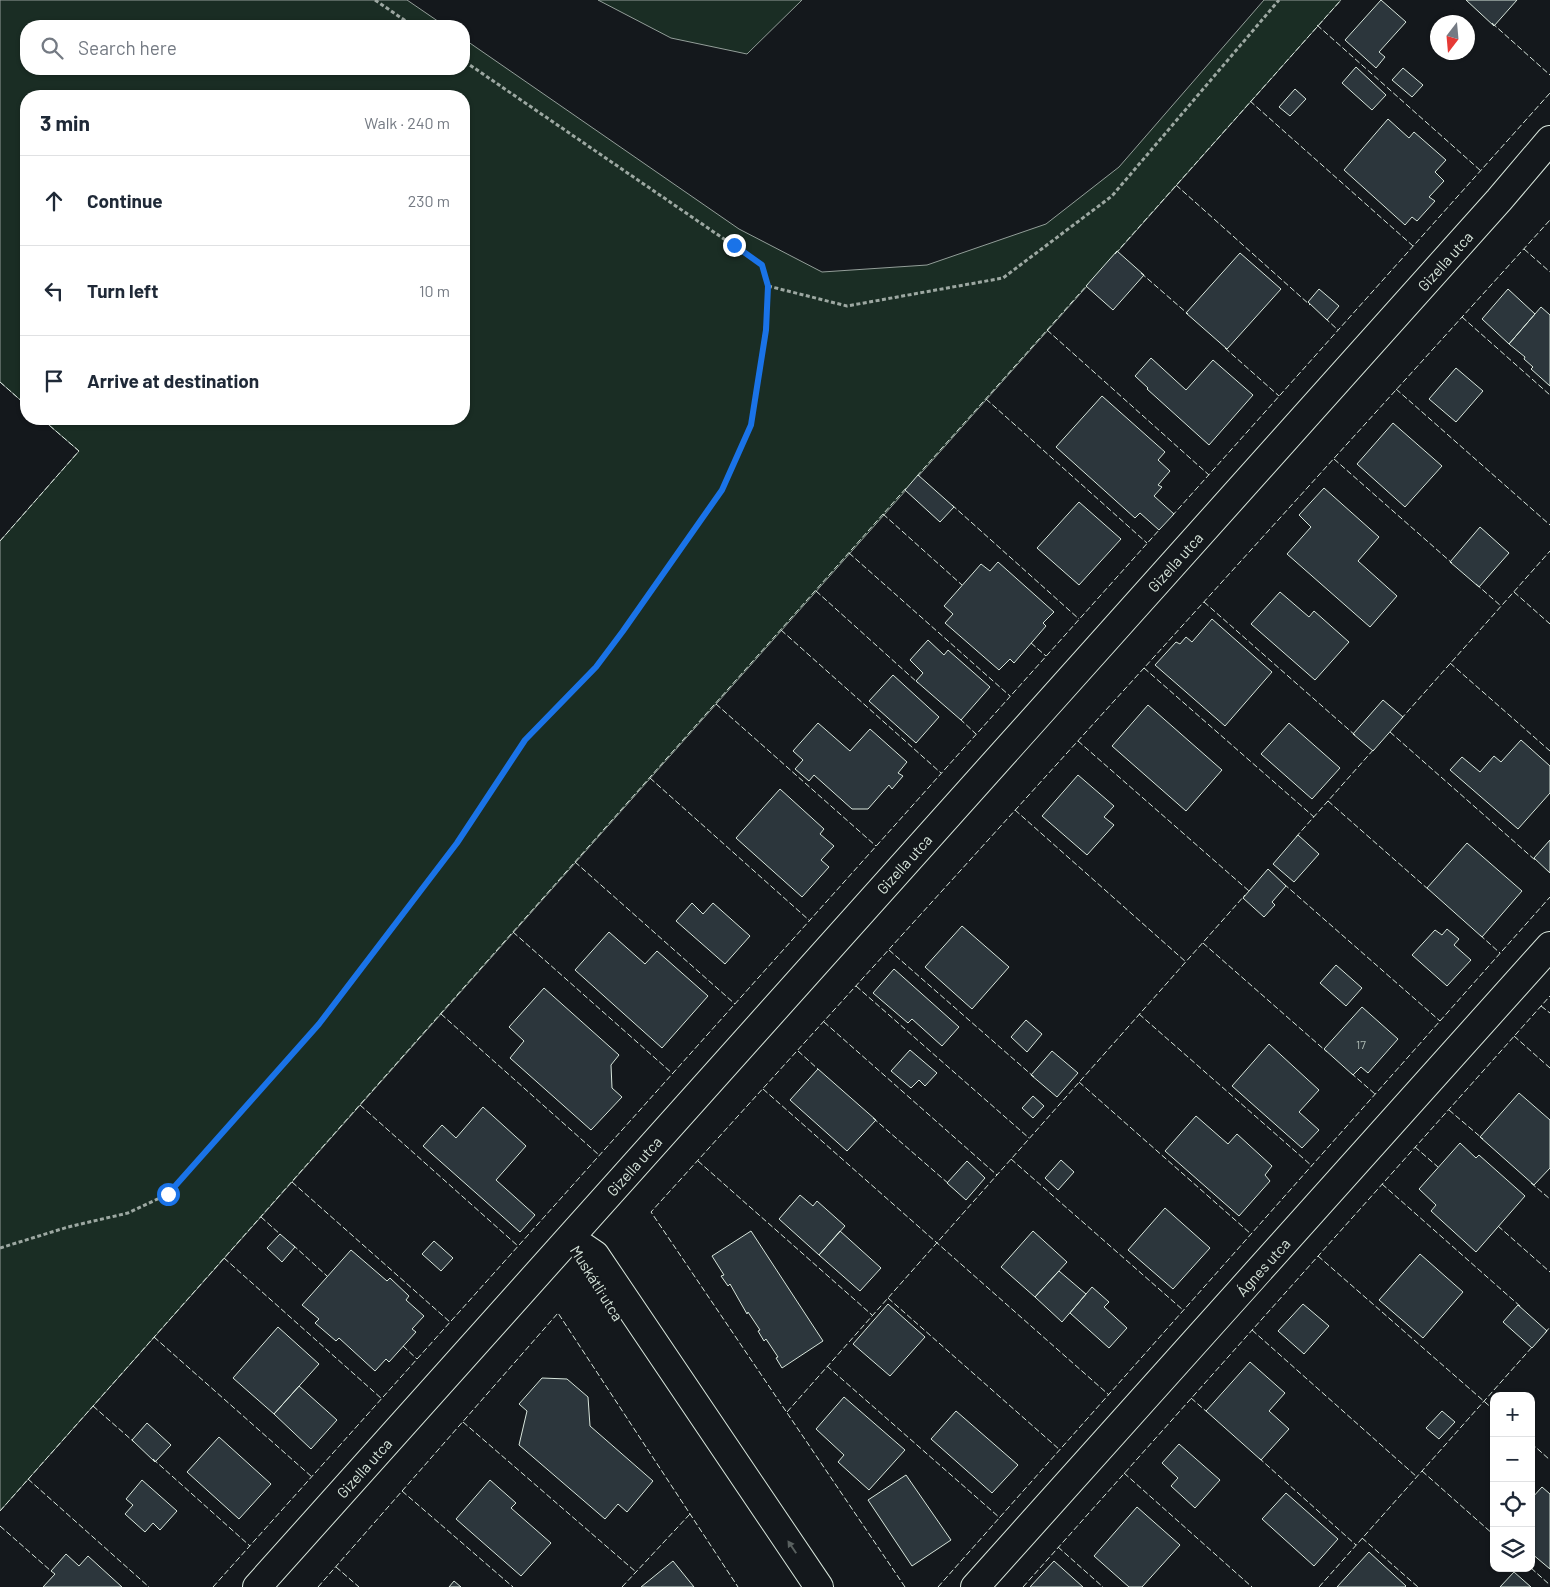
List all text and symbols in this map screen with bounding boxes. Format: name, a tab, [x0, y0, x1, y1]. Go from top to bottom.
north arrow	[1430, 15, 1475, 60]
search box	[20, 20, 470, 75]
icon: search	[38, 34, 66, 62]
text: Search here	[78, 36, 177, 59]
text: 3 min	[40, 110, 90, 135]
text: Walk · 240 m	[364, 113, 450, 132]
icon: ahead	[40, 187, 68, 215]
text: Continue	[87, 189, 163, 212]
text: 230 m	[408, 191, 450, 210]
street label: Gizella utca	[1414, 227, 1476, 295]
route end	[723, 234, 746, 257]
icon: left	[40, 277, 68, 305]
text: Turn left	[87, 279, 158, 302]
text: 10 m	[419, 281, 450, 300]
icon: arrive	[40, 367, 68, 395]
text: Arrive at destination	[87, 369, 259, 392]
street label: Gizella utca	[1144, 528, 1206, 596]
street label: Gizella utca	[873, 830, 935, 898]
house number: 17	[1356, 1037, 1366, 1051]
street label: Gizella utca	[603, 1132, 665, 1200]
route start	[157, 1183, 180, 1206]
street label: Ágnes utca	[1232, 1234, 1294, 1300]
street label: Muskátli utca	[567, 1242, 627, 1324]
map controls	[1490, 1392, 1535, 1572]
button: +	[1490, 1392, 1535, 1437]
street label: Gizella utca	[333, 1434, 395, 1502]
button: −	[1490, 1437, 1535, 1482]
button: locate	[1490, 1482, 1535, 1527]
button: layers	[1490, 1527, 1535, 1572]
one-way arrow	[787, 1540, 797, 1553]

